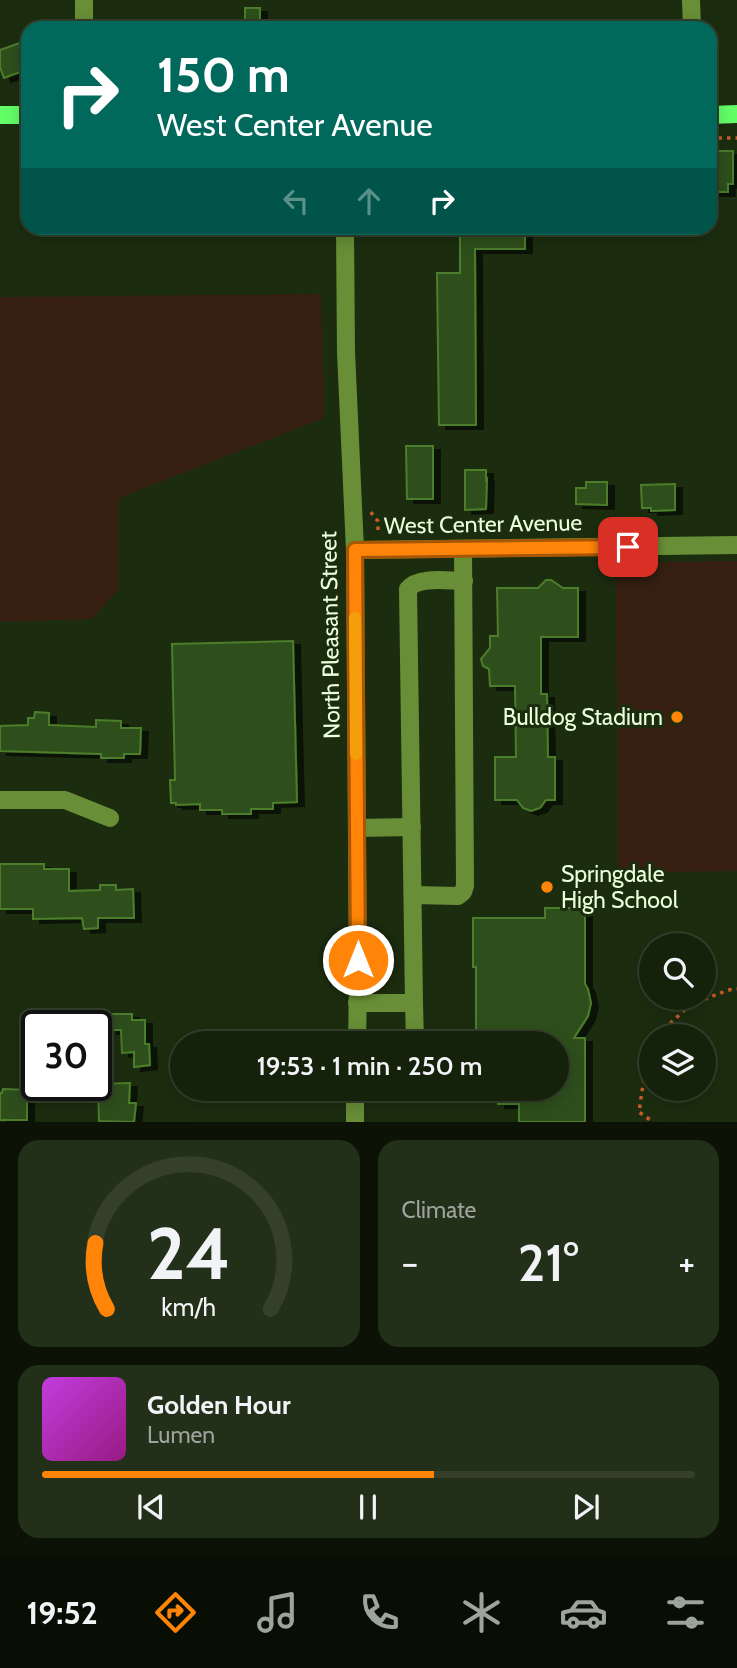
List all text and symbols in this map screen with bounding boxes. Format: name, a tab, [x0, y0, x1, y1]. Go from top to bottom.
text: 150 m	[157, 45, 290, 104]
icon: right	[42, 49, 133, 140]
text: West Center Avenue	[157, 105, 433, 144]
icon: left	[277, 182, 315, 220]
icon: ahead	[350, 182, 388, 220]
icon: right	[423, 182, 461, 220]
street label: West Center Avenue	[384, 508, 583, 540]
pin	[598, 517, 658, 577]
icon: arrive	[609, 528, 647, 566]
street label: North Pleasant Street	[314, 531, 346, 739]
place label: Bulldog Stadium	[503, 703, 663, 731]
marker: Bulldog Stadium	[669, 709, 685, 725]
place label: Springdale High School	[561, 860, 679, 914]
marker: Springdale High School	[539, 879, 555, 895]
position arrow	[321, 923, 395, 997]
map controls	[639, 933, 716, 1101]
button: search	[639, 933, 716, 1010]
speed limit sign: 30	[21, 1010, 112, 1101]
button: layers	[639, 1024, 716, 1101]
text: 19:53 · 1 min · 250 m	[257, 1050, 482, 1082]
text: Climate	[402, 1196, 476, 1224]
text: 24	[147, 1210, 231, 1298]
text: 21°	[518, 1231, 579, 1294]
text: −	[402, 1239, 418, 1286]
text: +	[678, 1239, 695, 1286]
text: km/h	[161, 1292, 216, 1322]
text: Golden Hour	[147, 1389, 290, 1421]
text: Lumen	[147, 1421, 215, 1449]
icon: previous	[132, 1488, 170, 1526]
icon: pause	[349, 1488, 387, 1526]
icon: next	[567, 1488, 605, 1526]
icon: directions	[151, 1588, 200, 1637]
icon: music	[253, 1588, 302, 1637]
icon: phone	[355, 1588, 404, 1637]
icon: climate	[457, 1588, 506, 1637]
icon: car	[559, 1588, 608, 1637]
icon: filters	[661, 1588, 710, 1637]
text: 19:52	[27, 1593, 98, 1632]

